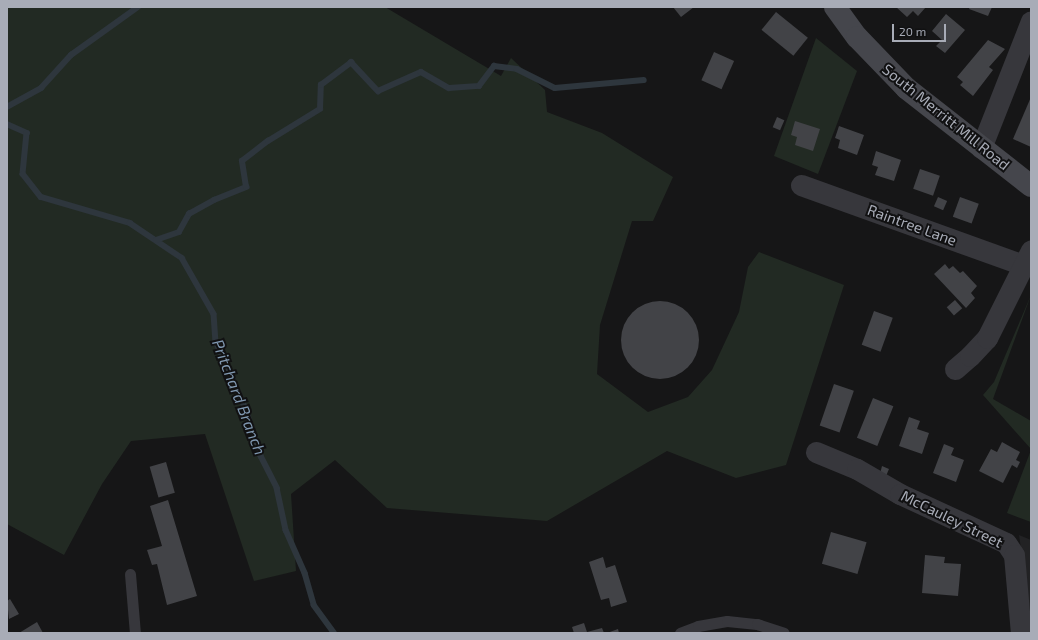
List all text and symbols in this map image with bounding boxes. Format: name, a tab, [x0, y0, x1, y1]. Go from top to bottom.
scale bar	[894, 16, 948, 42]
text: 20 m	[899, 24, 926, 38]
street label: South Merritt Mill Road	[879, 60, 1013, 174]
street label: Raintree Lane	[865, 201, 959, 249]
water label: Pritchard Branch	[208, 336, 270, 458]
street label: McCauley Street	[898, 487, 1006, 551]

